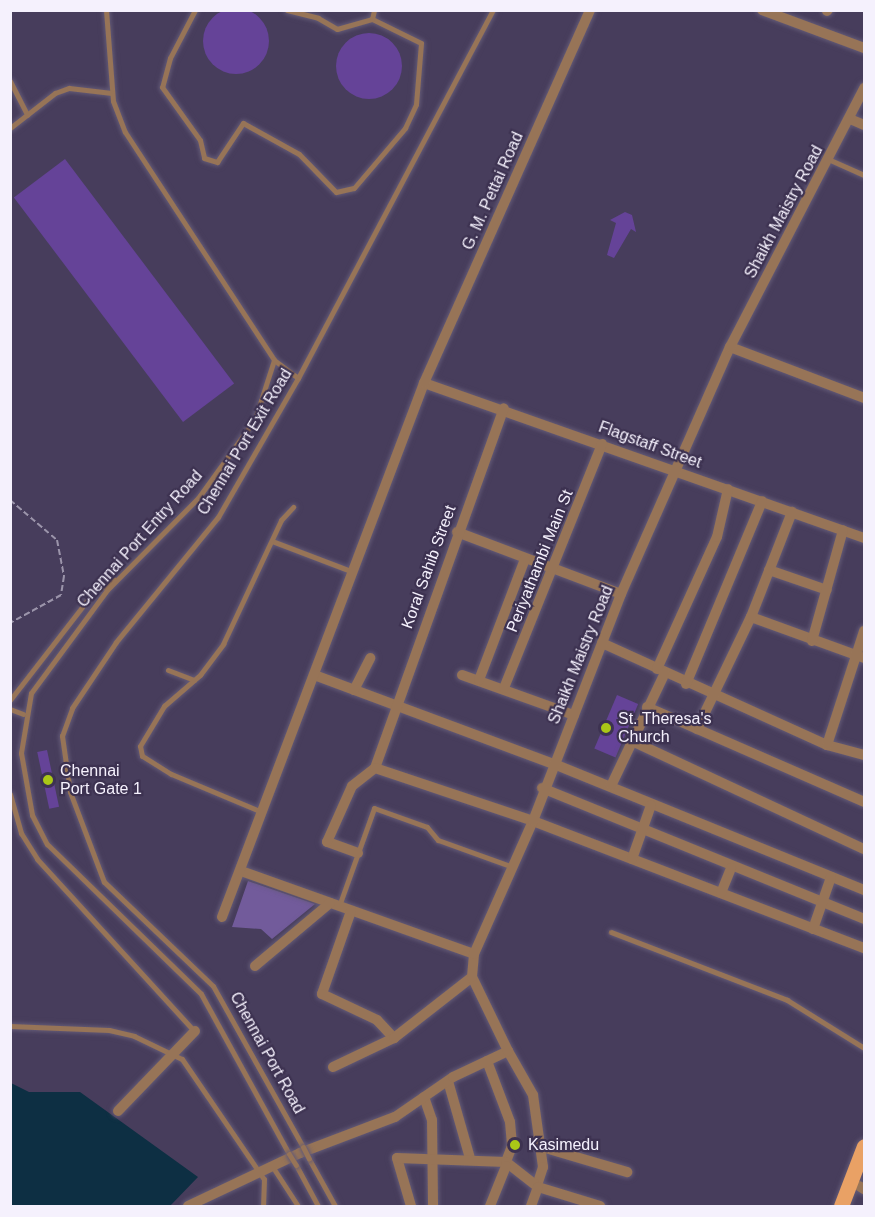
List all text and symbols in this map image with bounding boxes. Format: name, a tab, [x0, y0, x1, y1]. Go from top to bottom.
street label: G. M. Pettai Road	[458, 129, 528, 253]
street label: Shaikh Maistry Road	[741, 142, 827, 282]
street label: Chennai Port Exit Road	[194, 365, 296, 519]
street label: Flagstaff Street	[596, 417, 704, 473]
street label: Chennai Port Entry Road	[73, 466, 207, 612]
street label: Periyathambi Main St	[503, 487, 577, 635]
street label: Koral Sahib Street	[398, 503, 460, 631]
street label: Shaikh Maistry Road	[544, 583, 618, 727]
place label: St. Theresa's Church	[618, 709, 712, 747]
marker: St. Theresa's Church	[599, 721, 613, 735]
place label: Chennai Port Gate 1	[60, 761, 142, 799]
marker: Chennai Port Gate 1	[41, 773, 55, 787]
street label: Chennai Port Road	[226, 989, 308, 1117]
place label: Kasimedu	[528, 1135, 599, 1155]
marker: Kasimedu	[506, 1136, 524, 1154]

